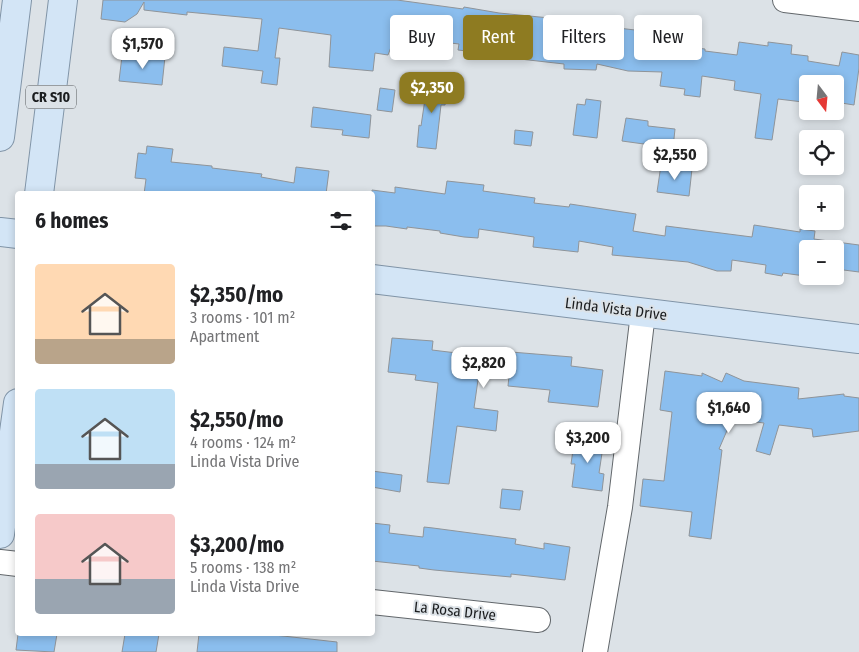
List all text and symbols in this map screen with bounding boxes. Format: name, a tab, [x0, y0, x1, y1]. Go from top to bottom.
chip: Buy	[390, 15, 453, 60]
chip: Rent	[463, 15, 533, 60]
chip: Filters	[543, 15, 624, 60]
chip: New	[634, 15, 702, 60]
pin: $1,570	[102, 28, 184, 70]
text: $1,570	[123, 34, 163, 53]
pin: $2,350	[391, 72, 473, 114]
north arrow	[799, 75, 844, 120]
map controls	[799, 75, 844, 285]
text: $2,350	[410, 78, 454, 97]
road number: CR S10	[26, 85, 76, 108]
button: locate	[799, 130, 844, 175]
pin: $2,550	[634, 138, 716, 181]
text: $2,550	[653, 145, 697, 164]
button: +	[799, 185, 844, 230]
icon: filters	[327, 207, 355, 235]
text: 6 homes	[35, 208, 108, 234]
button: −	[799, 240, 844, 285]
text: $2,350/mo	[190, 282, 283, 308]
icon: home	[75, 284, 135, 344]
street label: Linda Vista Drive	[564, 294, 668, 324]
text: 3 rooms · 101 m²	[190, 308, 295, 327]
text: Apartment	[190, 327, 259, 346]
pin: $2,820	[443, 346, 525, 389]
text: $2,820	[462, 353, 506, 372]
pin: $1,640	[688, 392, 770, 434]
text: $1,640	[708, 398, 750, 417]
text: $2,550/mo	[190, 407, 283, 433]
icon: home	[75, 409, 135, 469]
pin: $3,200	[547, 422, 629, 464]
text: $3,200	[566, 428, 610, 447]
text: 4 rooms · 124 m²	[190, 433, 296, 452]
text: Linda Vista Drive	[190, 452, 299, 471]
text: $3,200/mo	[190, 532, 284, 558]
icon: home	[75, 534, 135, 594]
text: 5 rooms · 138 m²	[190, 558, 296, 577]
text: Linda Vista Drive	[190, 577, 299, 596]
street label: La Rosa Drive	[413, 598, 497, 624]

